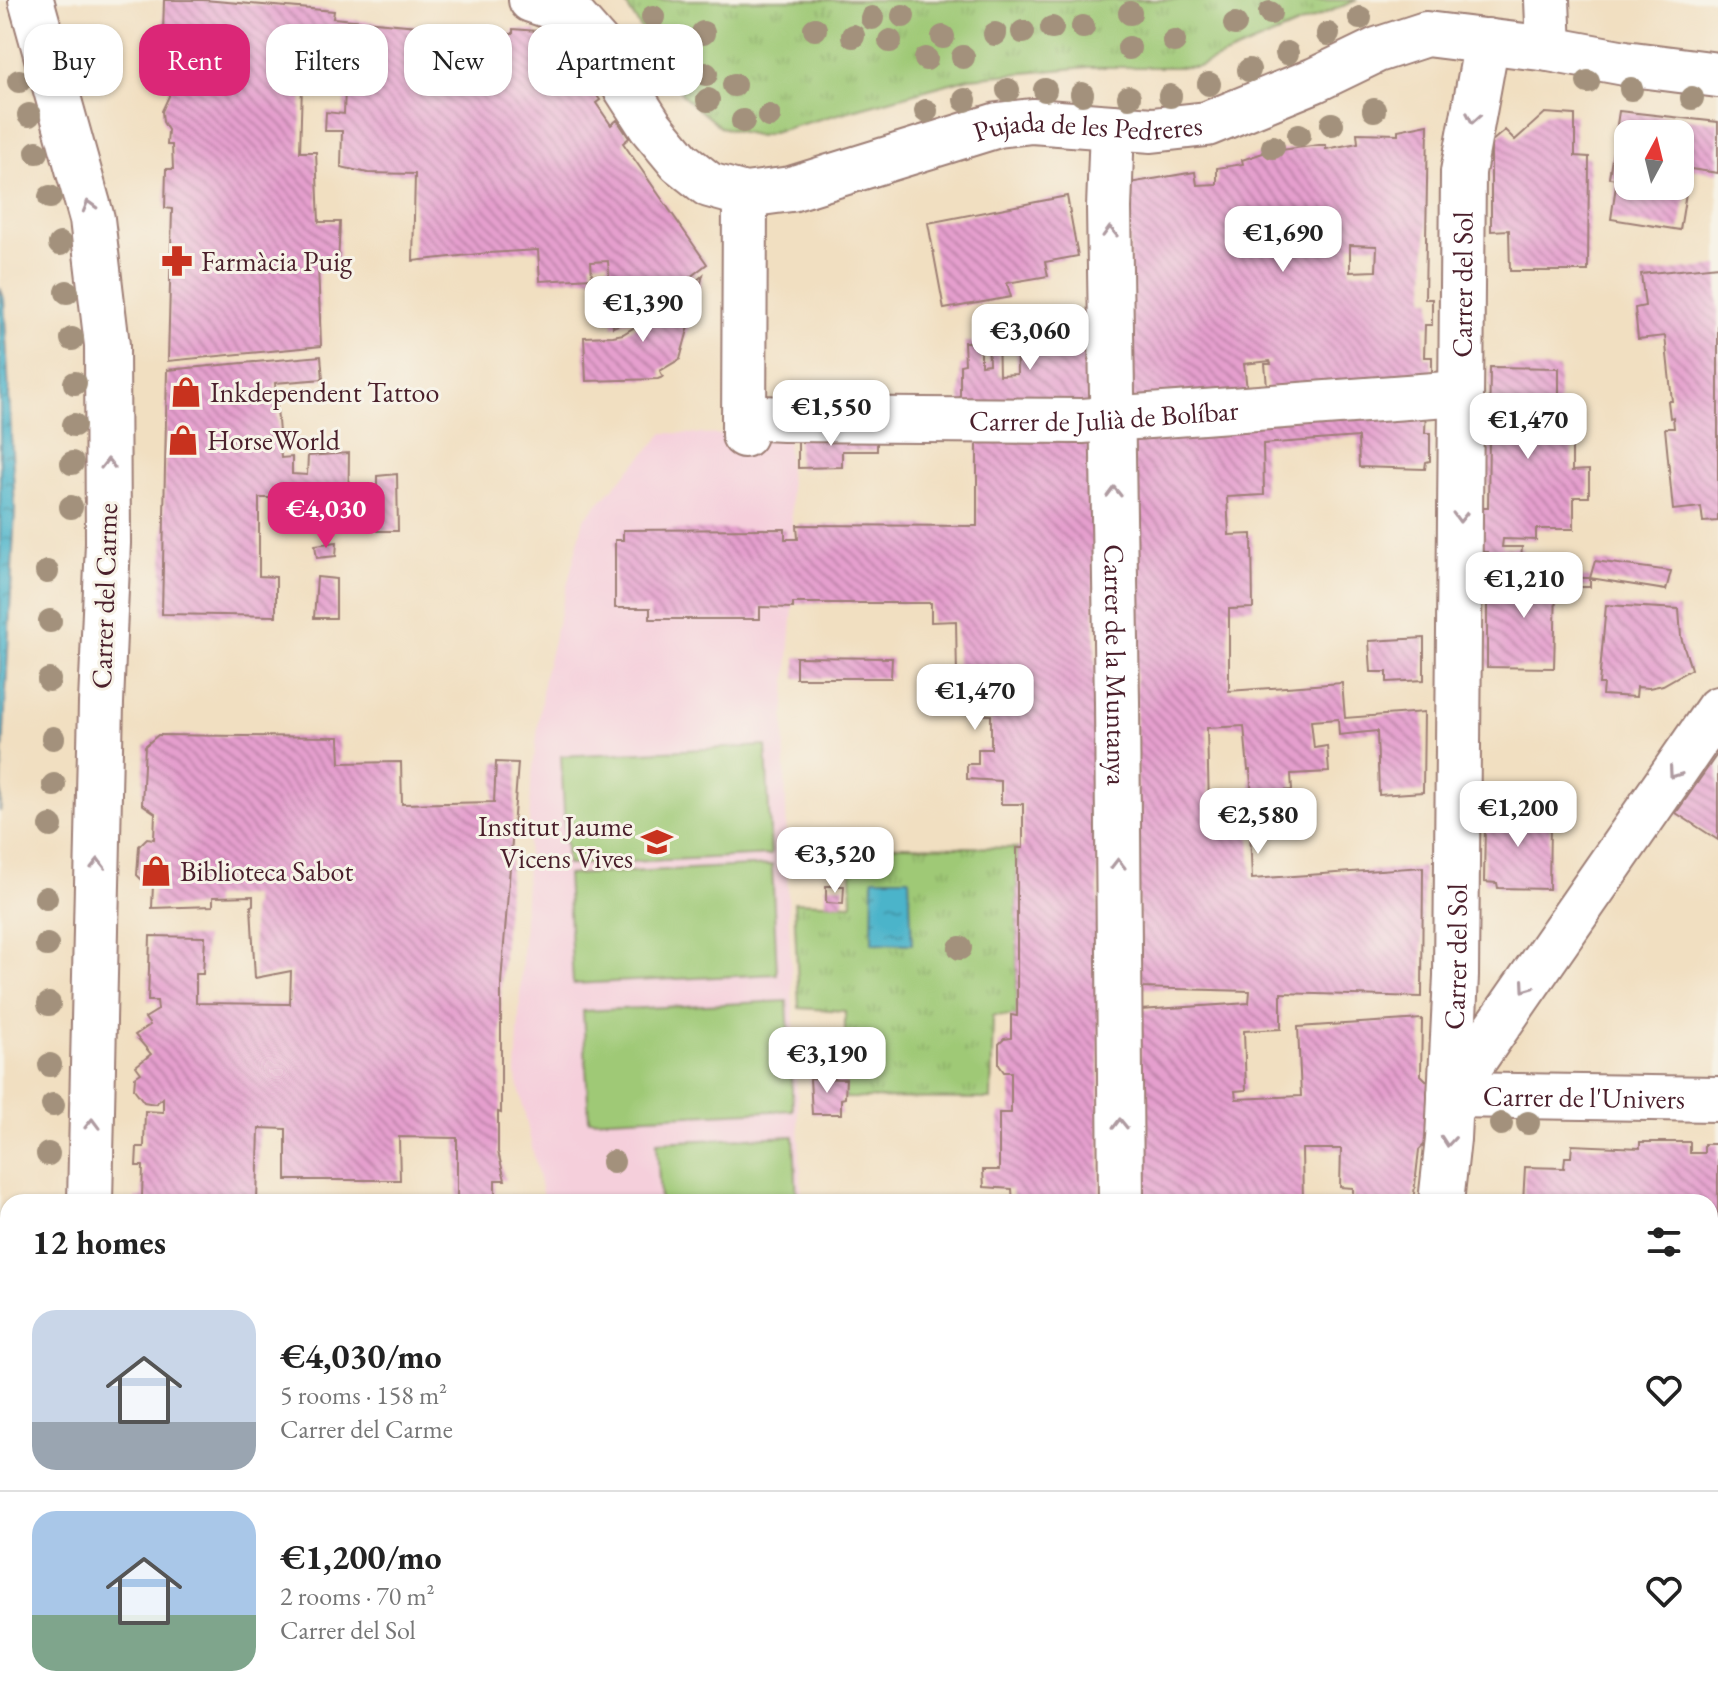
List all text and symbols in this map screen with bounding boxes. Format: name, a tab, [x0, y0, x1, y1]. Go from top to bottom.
chip: Buy	[24, 24, 123, 96]
chip: Rent	[139, 24, 250, 96]
chip: Filters	[266, 24, 388, 96]
chip: New	[404, 24, 512, 96]
chip: Apartment	[528, 24, 703, 96]
street label: Pujada de les Pedreres	[969, 103, 1204, 150]
one-way arrow	[1465, 111, 1482, 124]
north arrow	[1614, 120, 1694, 200]
map controls	[1614, 120, 1694, 200]
one-way arrow	[81, 199, 98, 213]
pin: €1,690	[1218, 206, 1348, 274]
street label: Carrer del Sol	[1443, 211, 1481, 358]
text: €1,690	[1243, 215, 1323, 249]
one-way arrow	[1101, 225, 1118, 238]
place label: Farmàcia Puig	[201, 243, 353, 279]
pharmacy icon: Farmàcia Puig	[160, 244, 194, 278]
pin: €1,390	[578, 276, 708, 344]
text: €1,390	[603, 285, 683, 319]
pin: €3,060	[965, 304, 1095, 372]
text: €3,060	[990, 313, 1070, 347]
place label: Inkdependent Tattoo	[210, 374, 439, 410]
shop icon: Inkdependent Tattoo	[169, 375, 203, 409]
pin: €1,550	[766, 380, 896, 448]
text: €1,550	[791, 389, 871, 423]
street label: Carrer de Julià de Bolíbar	[969, 391, 1240, 439]
pin: €1,470	[1463, 393, 1593, 461]
text: €1,470	[1488, 402, 1568, 436]
place label: HorseWorld	[207, 422, 341, 458]
shop icon: HorseWorld	[166, 423, 200, 457]
one-way arrow	[99, 457, 116, 470]
pin: €4,030	[261, 482, 391, 550]
one-way arrow	[1105, 485, 1123, 498]
text: €4,030	[286, 491, 366, 525]
street label: Carrer del Carme	[83, 502, 125, 690]
one-way arrow	[1451, 511, 1468, 524]
street label: Carrer de la Muntanya	[1096, 544, 1136, 787]
pin: €1,210	[1459, 552, 1589, 620]
text: €1,210	[1484, 561, 1564, 595]
pin: €1,470	[910, 664, 1040, 732]
text: €1,470	[935, 673, 1015, 707]
one-way arrow	[1669, 764, 1684, 778]
pin: €1,200	[1453, 781, 1583, 849]
pin: €2,580	[1193, 788, 1323, 856]
text: €1,200	[1478, 790, 1558, 824]
text: €2,580	[1218, 797, 1298, 831]
place label: Institut Jaume Vicens Vives	[478, 808, 633, 876]
school or university icon: Institut Jaume Vicens Vives	[640, 825, 674, 859]
pin: €3,520	[770, 827, 900, 895]
text: €3,520	[795, 836, 875, 870]
place label: Biblioteca Sabot	[180, 853, 353, 889]
shop icon: Biblioteca Sabot	[139, 854, 173, 888]
one-way arrow	[89, 857, 107, 870]
one-way arrow	[1109, 857, 1127, 870]
street label: Carrer del Sol	[1435, 883, 1475, 1031]
one-way arrow	[1521, 978, 1536, 992]
pin: €3,190	[762, 1027, 892, 1095]
text: €3,190	[787, 1036, 867, 1070]
street label: Carrer de l'Univers	[1483, 1077, 1685, 1117]
one-way arrow	[83, 1117, 100, 1130]
one-way arrow	[1112, 1117, 1129, 1130]
one-way arrow	[1439, 1135, 1456, 1148]
text: 12 homes	[32, 1220, 166, 1264]
icon: filters	[1642, 1220, 1686, 1264]
text: €4,030/mo	[280, 1334, 442, 1378]
icon: home	[96, 1342, 192, 1438]
icon: heart	[1642, 1368, 1686, 1412]
text: 5 rooms · 158 m²	[280, 1378, 447, 1412]
text: Carrer del Carme	[280, 1412, 453, 1446]
text: €1,200/mo	[280, 1535, 442, 1579]
icon: home	[96, 1543, 192, 1639]
icon: heart	[1642, 1569, 1686, 1613]
text: 2 rooms · 70 m²	[280, 1579, 435, 1613]
text: Carrer del Sol	[280, 1613, 416, 1647]

